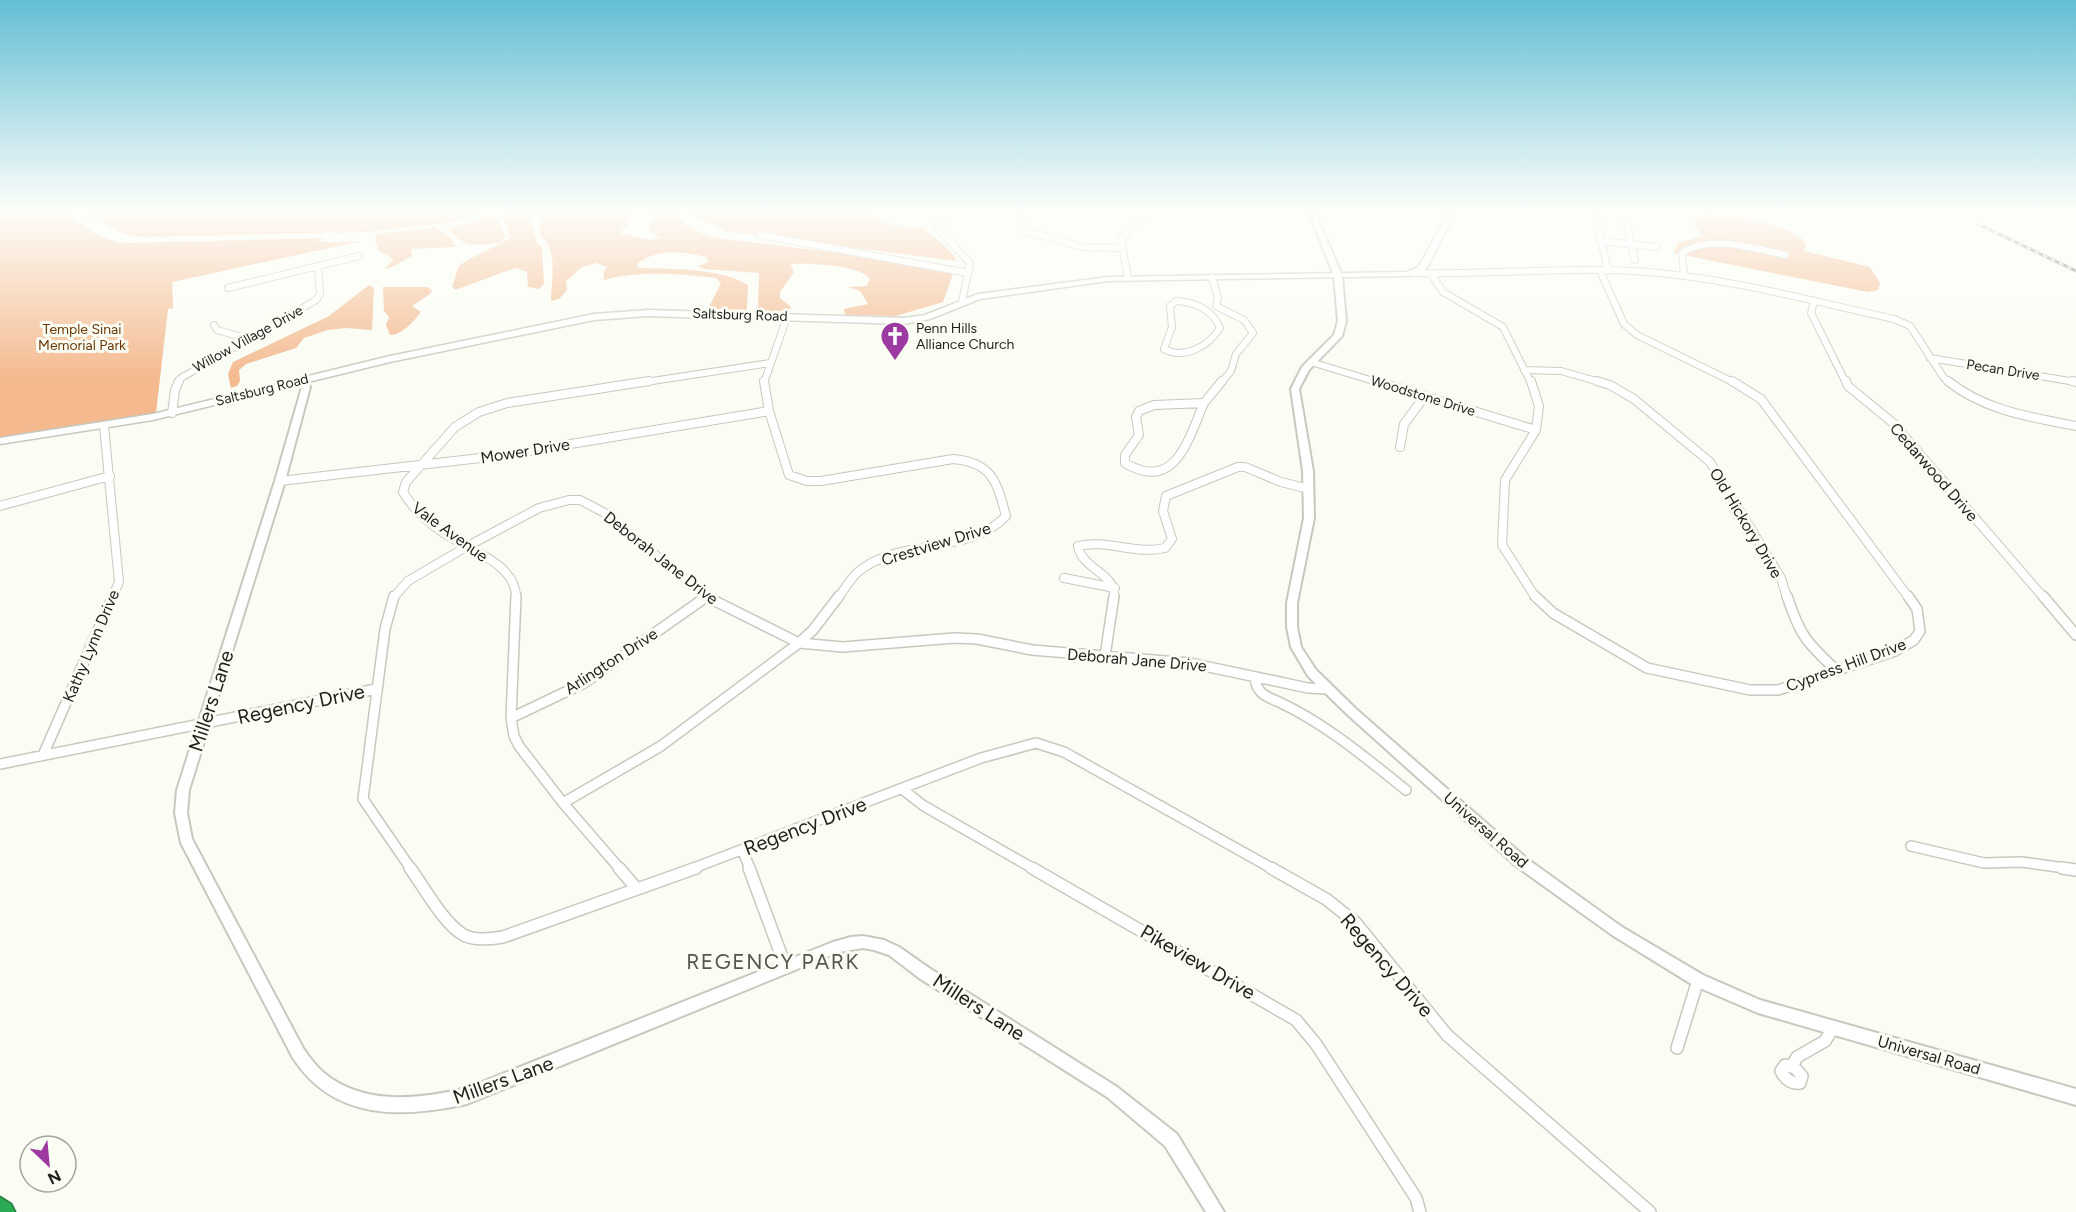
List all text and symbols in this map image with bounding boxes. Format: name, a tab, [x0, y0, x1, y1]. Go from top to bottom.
street label: Willow Village Drive	[190, 302, 306, 376]
street label: Saltsburg Road	[692, 305, 788, 325]
church icon: Penn Hills Alliance Church	[879, 320, 911, 362]
place label: Penn Hills Alliance Church	[916, 320, 1015, 353]
park label: Temple Sinai Memorial Park	[38, 321, 126, 354]
street label: Pecan Drive	[1965, 356, 2041, 384]
street label: Saltsburg Road	[214, 370, 310, 410]
street label: Woodstone Drive	[1369, 372, 1478, 420]
street label: Cedarwood Drive	[1886, 419, 1982, 525]
street label: Mower Drive	[479, 435, 571, 467]
street label: Old Hickory Drive	[1706, 464, 1787, 582]
street label: Vale Avenue	[408, 498, 492, 566]
street label: Deborah Jane Drive	[600, 507, 722, 609]
street label: Crestview Drive	[879, 518, 993, 570]
street label: Kathy Lynn Drive	[59, 587, 123, 705]
street label: Arlington Drive	[561, 624, 661, 698]
street label: Cypress Hill Drive	[1783, 634, 1909, 695]
street label: Deborah Jane Drive	[1067, 644, 1208, 676]
street label: Millers Lane	[183, 647, 239, 755]
street label: Regency Drive	[235, 679, 367, 729]
street label: Universal Road	[1440, 788, 1532, 872]
street label: Regency Drive	[740, 792, 870, 860]
street label: Regency Drive	[1335, 908, 1439, 1022]
street label: Pikeview Drive	[1136, 919, 1260, 1005]
district label: REGENCY PARK	[686, 949, 860, 974]
street label: Millers Lane	[928, 968, 1030, 1046]
street label: Universal Road	[1875, 1031, 1983, 1079]
street label: Millers Lane	[450, 1051, 557, 1109]
north arrow	[18, 1134, 78, 1194]
text: N	[45, 1166, 64, 1188]

